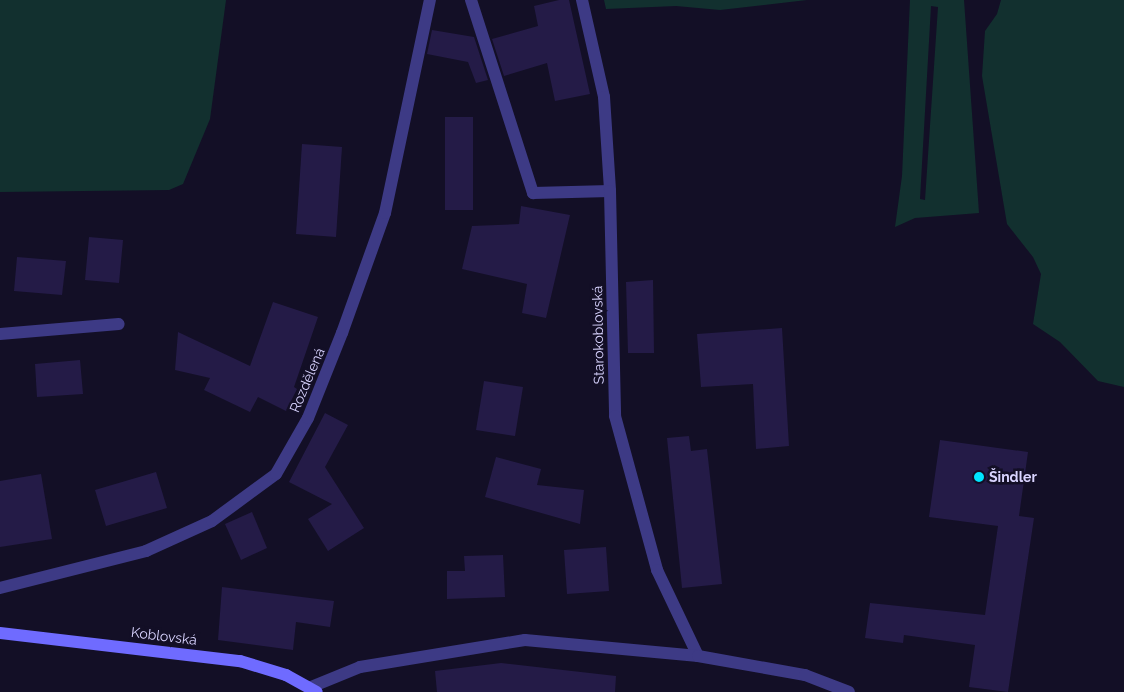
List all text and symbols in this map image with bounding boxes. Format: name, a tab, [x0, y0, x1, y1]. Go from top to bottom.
street label: Starokoblovská	[589, 286, 607, 384]
street label: Rozdělená	[286, 345, 328, 415]
place label: Šindler	[989, 469, 1037, 485]
marker: Šindler	[973, 471, 985, 483]
street label: Koblovská	[130, 624, 198, 648]

